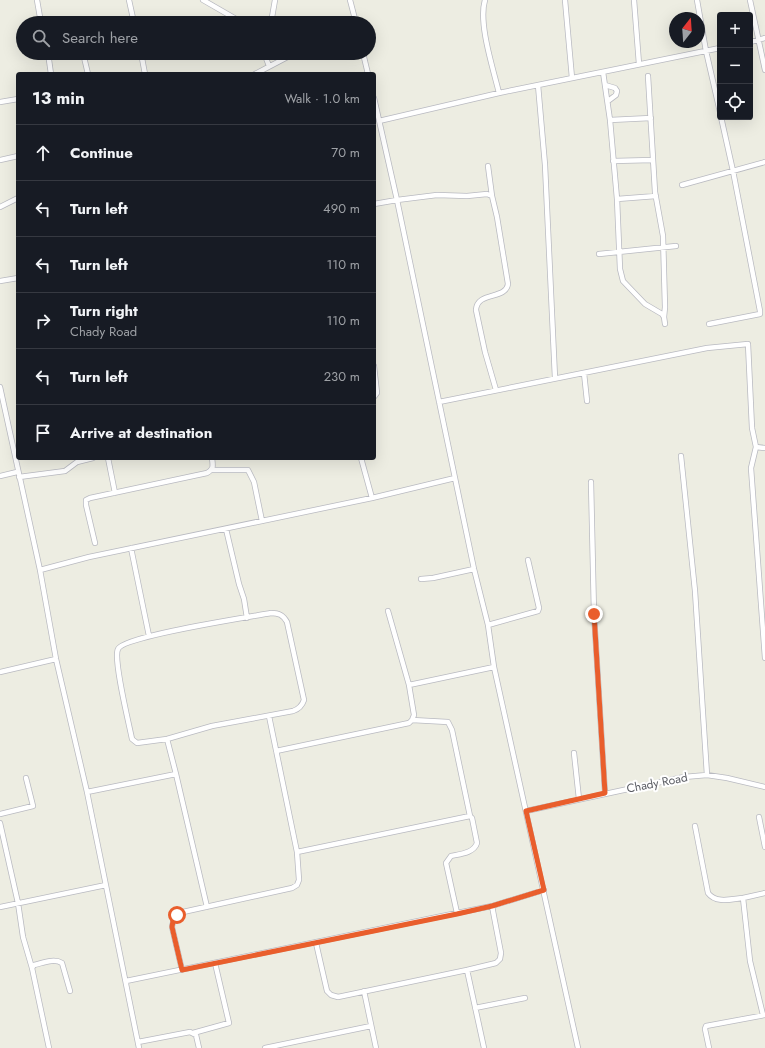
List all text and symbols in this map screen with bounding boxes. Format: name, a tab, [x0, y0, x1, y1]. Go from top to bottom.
north arrow	[669, 12, 705, 48]
map controls	[717, 12, 753, 120]
button: +	[717, 12, 753, 48]
search box	[16, 16, 376, 60]
icon: search	[30, 27, 52, 49]
text: Search here	[62, 27, 138, 49]
button: −	[717, 48, 753, 84]
button: locate	[717, 84, 753, 120]
text: 13 min	[32, 86, 85, 110]
text: Walk · 1.0 km	[284, 89, 360, 108]
icon: ahead	[32, 142, 54, 164]
text: Continue	[70, 142, 133, 164]
text: 70 m	[331, 143, 360, 162]
icon: left	[32, 198, 54, 220]
text: Turn left	[70, 198, 128, 220]
text: 490 m	[323, 199, 360, 218]
icon: left	[32, 254, 54, 276]
text: Turn left	[70, 254, 128, 276]
text: 110 m	[326, 255, 360, 274]
text: Turn right	[70, 300, 138, 322]
icon: right	[32, 310, 54, 332]
text: 110 m	[326, 311, 360, 330]
text: Chady Road	[70, 322, 137, 341]
icon: left	[32, 366, 54, 388]
text: Turn left	[70, 366, 128, 388]
text: 230 m	[324, 367, 360, 386]
icon: arrive	[32, 422, 54, 444]
text: Arrive at destination	[70, 422, 212, 444]
route end	[585, 605, 603, 623]
street label: Chady Road	[625, 768, 689, 798]
route start	[168, 906, 186, 924]

